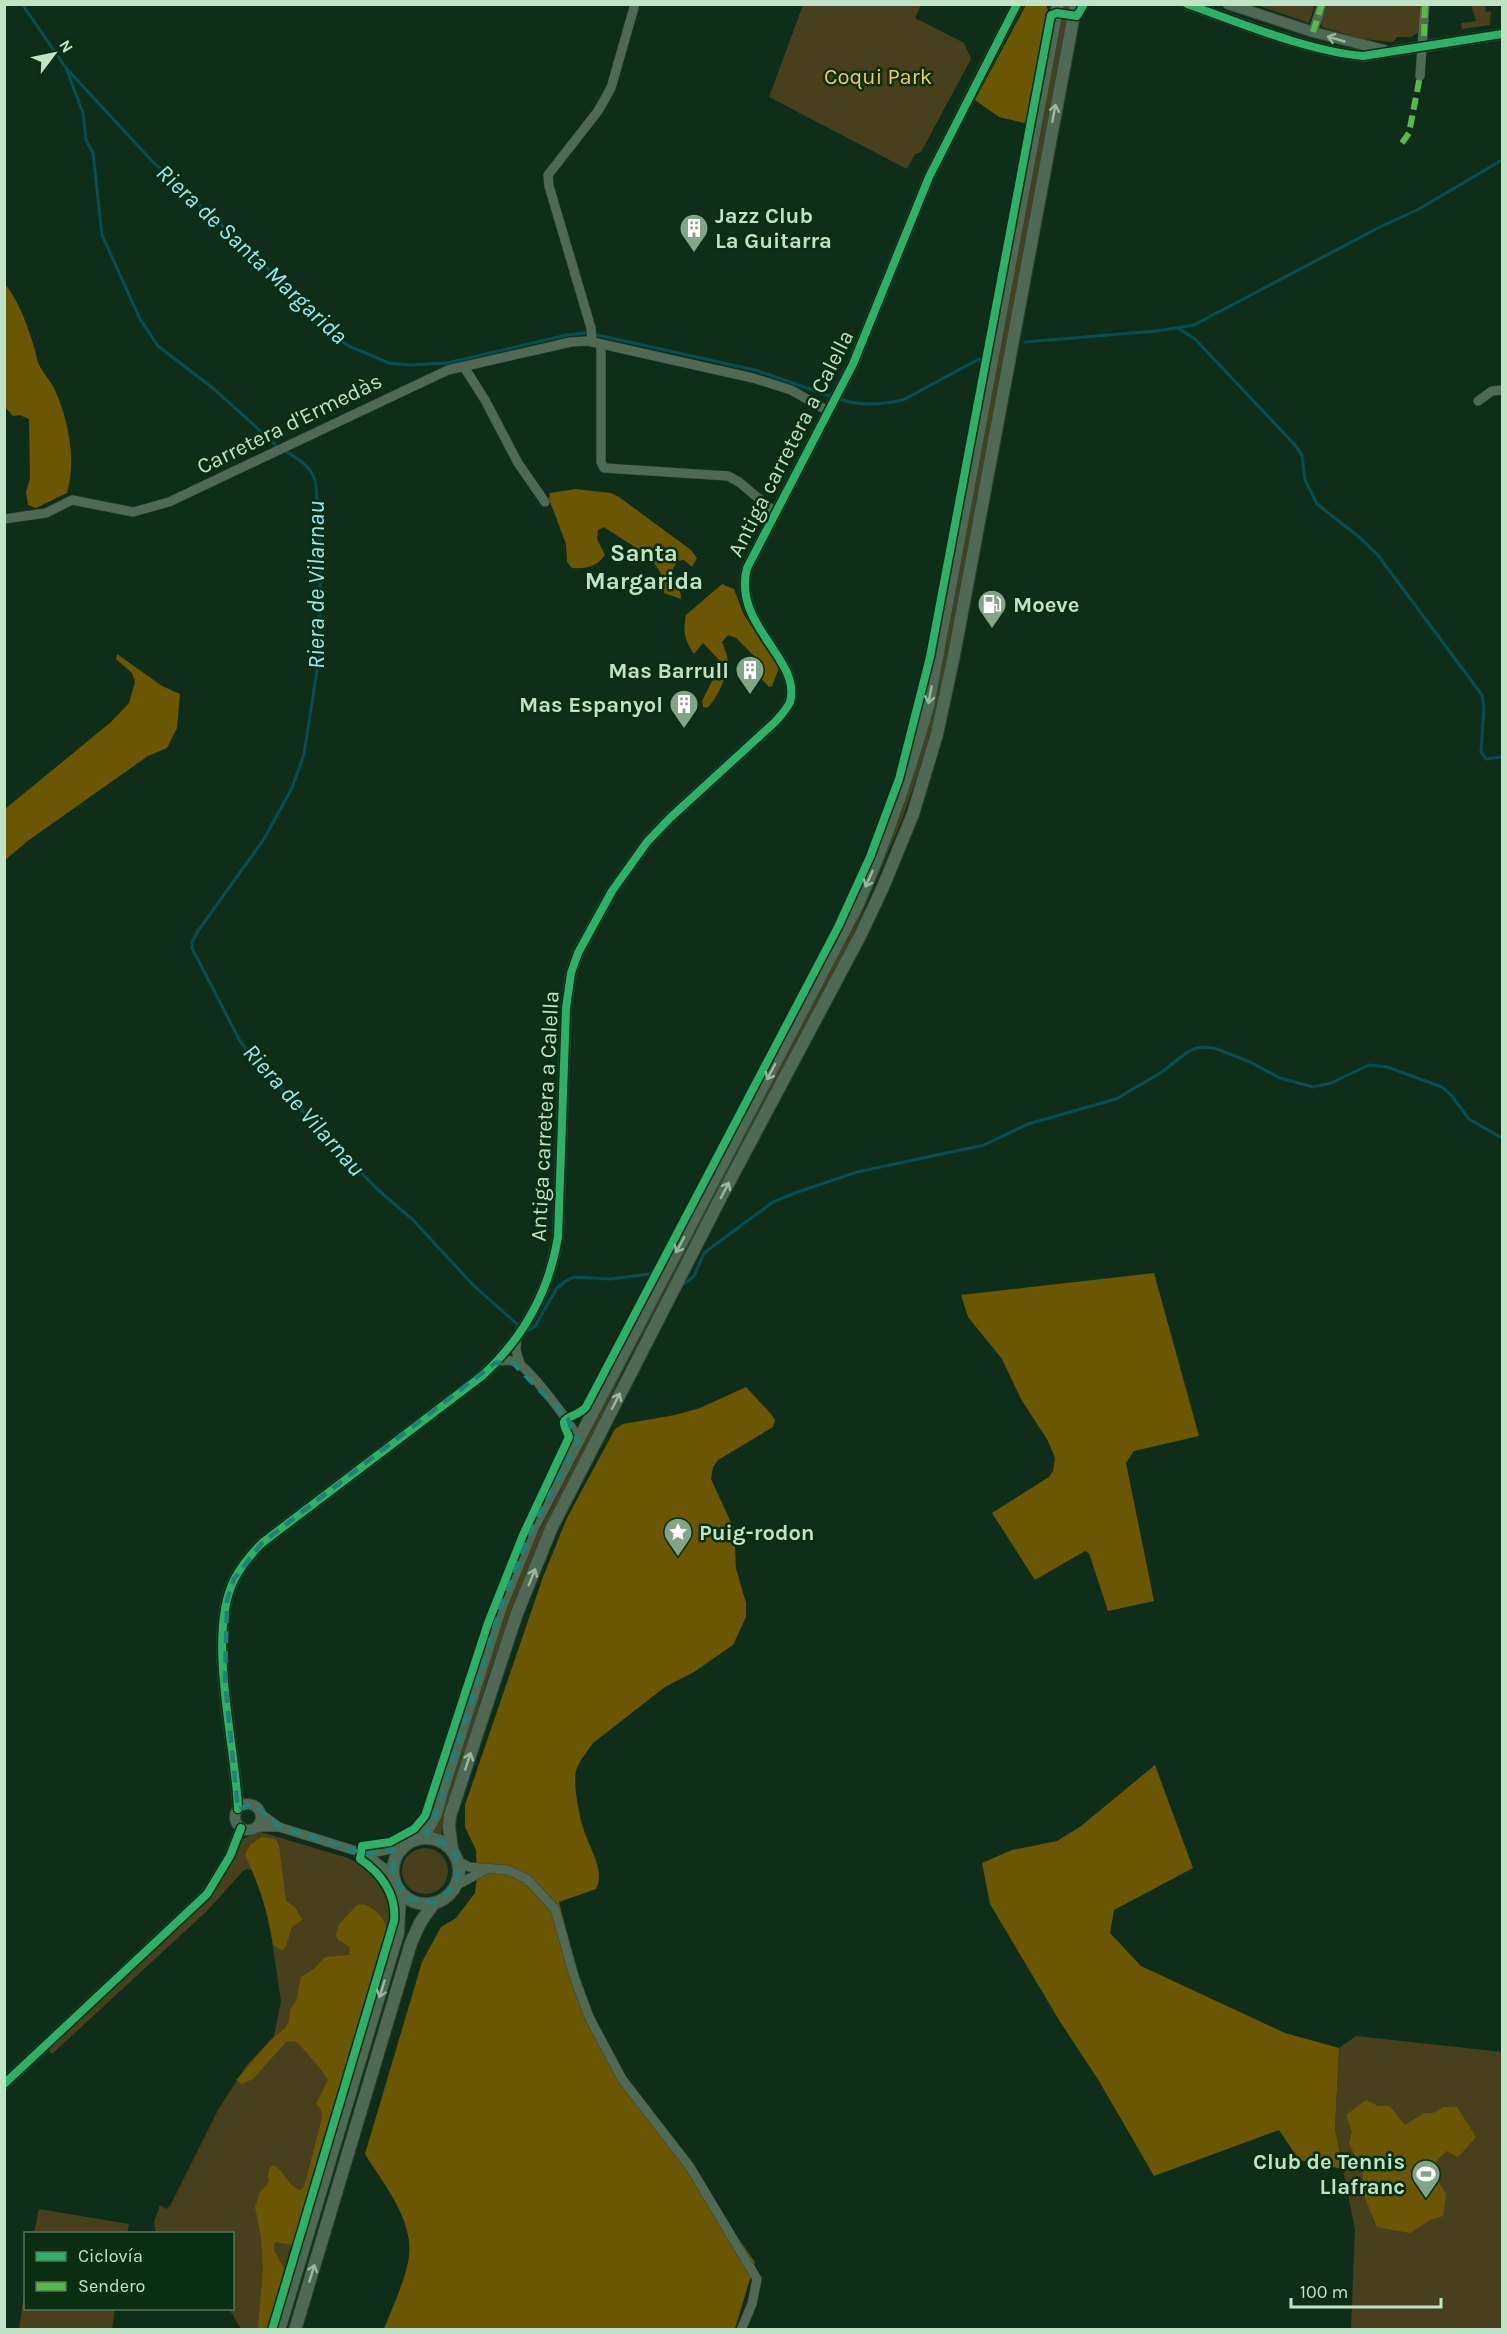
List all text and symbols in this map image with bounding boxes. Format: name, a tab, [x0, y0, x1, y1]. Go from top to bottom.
north arrow	[24, 24, 84, 84]
one-way arrow	[1327, 33, 1346, 44]
text: N	[55, 36, 77, 56]
park label: Coqui Park	[824, 64, 932, 90]
one-way arrow	[1049, 104, 1060, 124]
water label: Riera de Santa Margarida	[151, 158, 353, 350]
place label: Jazz Club La Guitarra	[715, 203, 832, 254]
building icon: Jazz Club La Guitarra	[678, 212, 710, 254]
street label: Antiga carretera a Calella	[722, 326, 859, 561]
street label: Carretera d'Ermedàs	[193, 368, 386, 480]
water label: Riera de Vilarnau	[302, 501, 330, 669]
district label: Santa Margarida	[585, 539, 703, 595]
fuel station icon: Moeve	[976, 588, 1008, 630]
place label: Moeve	[1013, 592, 1079, 618]
building icon: Mas Barrull	[734, 654, 766, 696]
place label: Mas Barrull	[608, 658, 729, 684]
one-way arrow	[924, 684, 935, 704]
building icon: Mas Espanyol	[668, 688, 700, 730]
place label: Mas Espanyol	[519, 692, 663, 718]
one-way arrow	[863, 870, 874, 888]
street label: Antiga carretera a Calella	[525, 990, 565, 1242]
water label: Riera de Vilarnau	[237, 1038, 371, 1182]
one-way arrow	[764, 1062, 776, 1080]
one-way arrow	[720, 1182, 731, 1200]
one-way arrow	[674, 1235, 685, 1253]
one-way arrow	[611, 1392, 623, 1410]
place icon: Puig-rodon	[662, 1516, 694, 1558]
place label: Puig-rodon	[699, 1520, 815, 1546]
one-way arrow	[527, 1568, 538, 1586]
one-way arrow	[463, 1752, 474, 1771]
one-way arrow	[376, 1979, 387, 1998]
place label: Club de Tennis Llafranc	[1253, 2149, 1405, 2200]
sports icon: Club de Tennis Llafranc	[1410, 2158, 1442, 2200]
legend	[24, 2232, 234, 2310]
text: Ciclovía	[78, 2245, 143, 2267]
one-way arrow	[307, 2264, 318, 2283]
scale bar	[1291, 2271, 1441, 2309]
text: Sendero	[78, 2275, 145, 2297]
text: 100 m	[1300, 2281, 1348, 2303]

